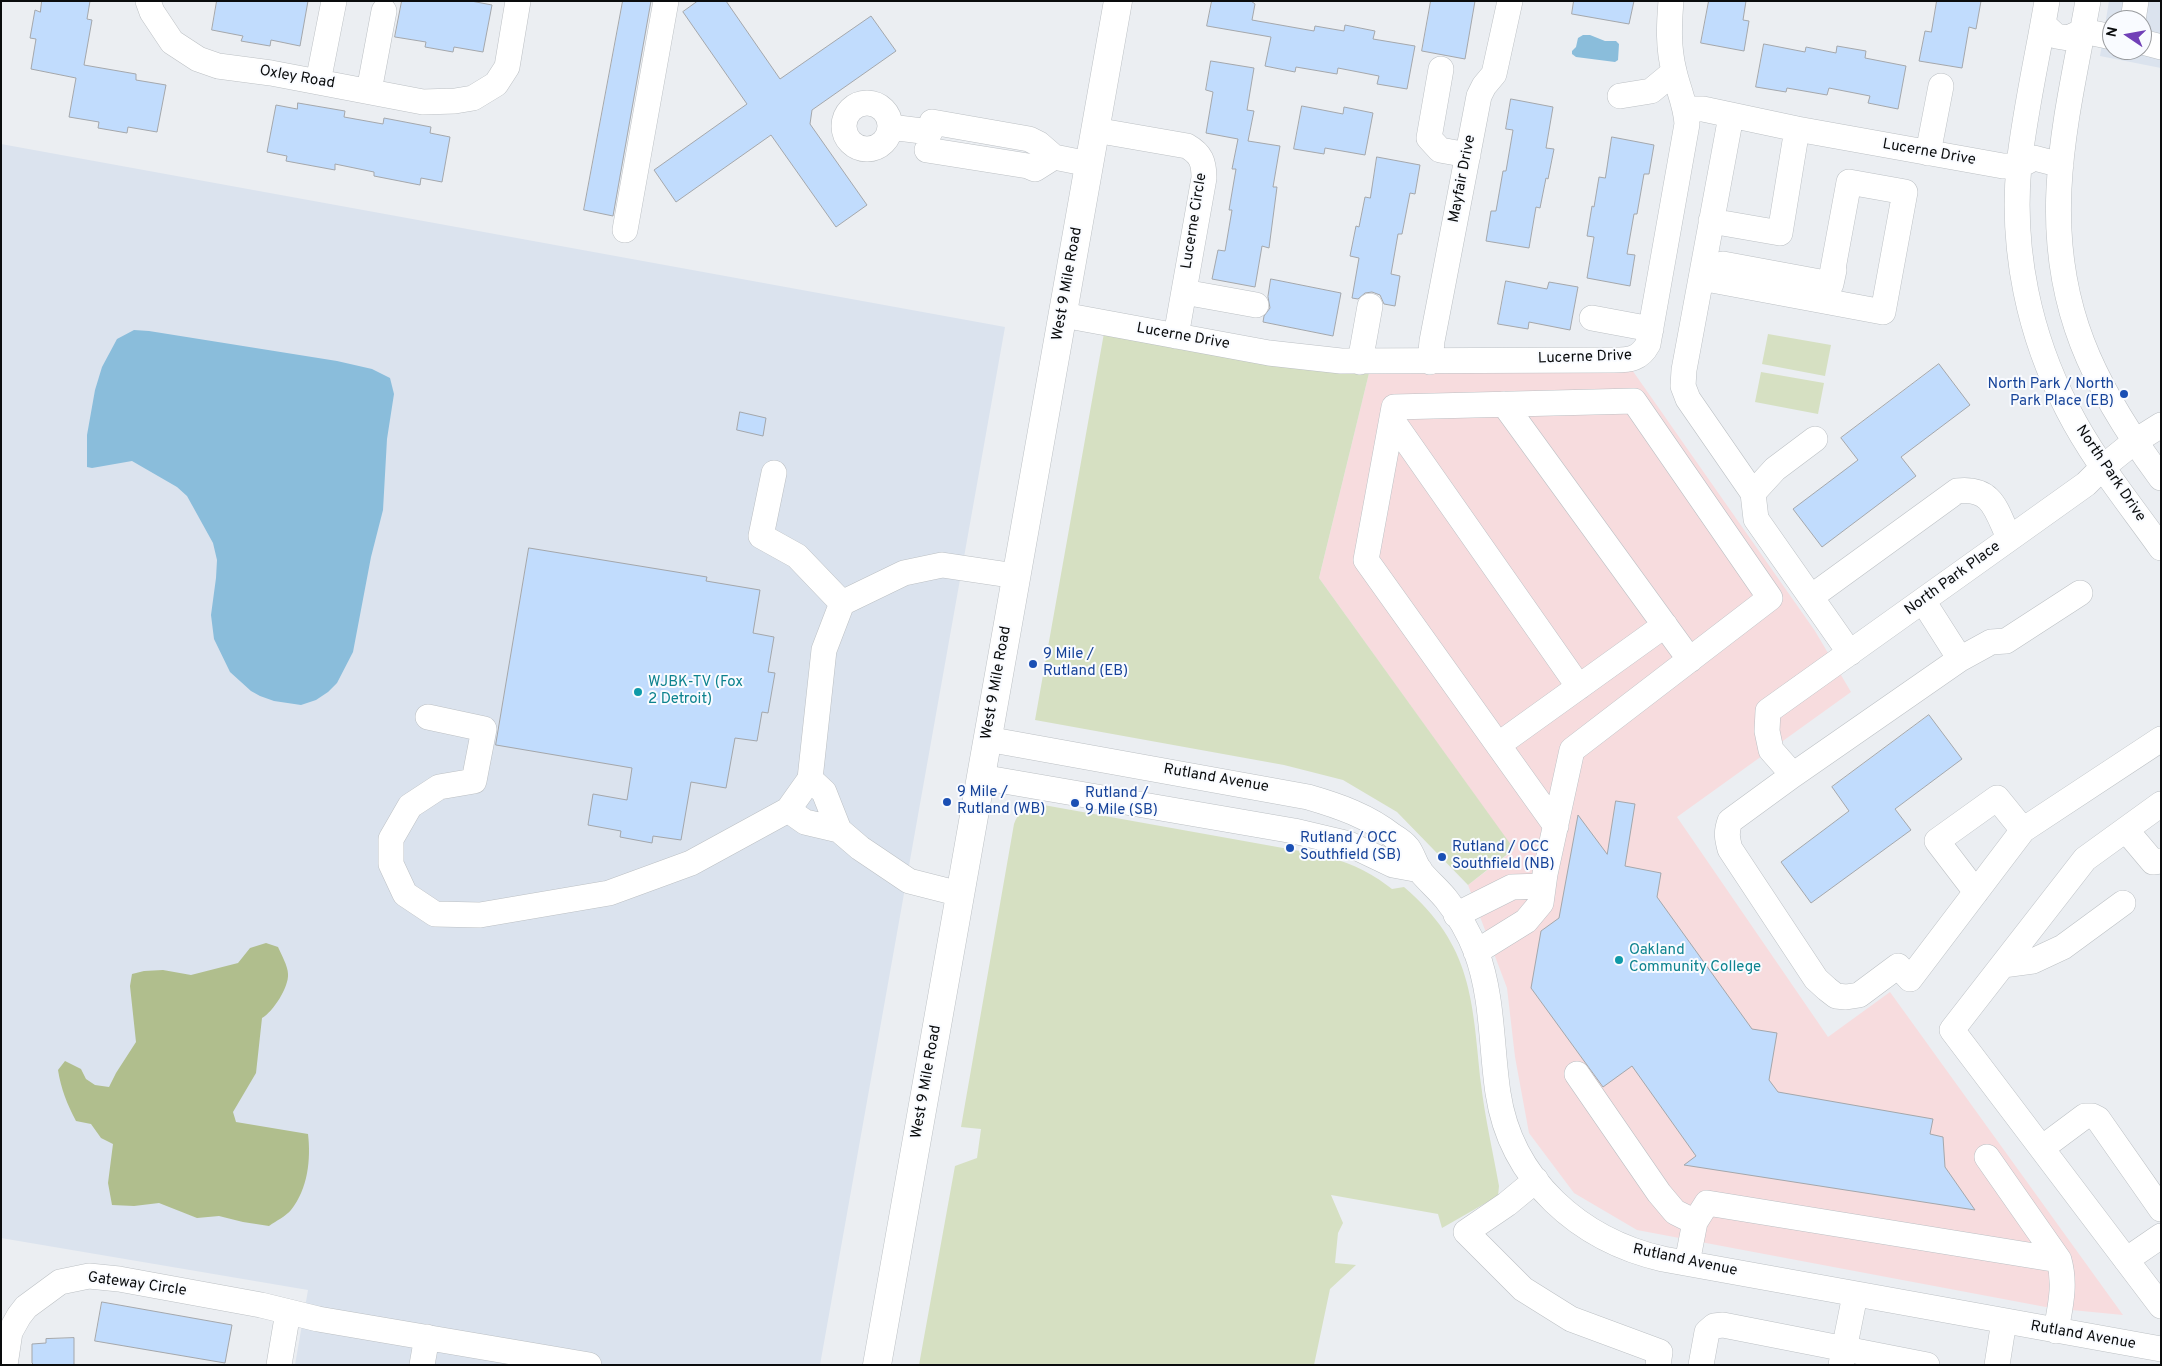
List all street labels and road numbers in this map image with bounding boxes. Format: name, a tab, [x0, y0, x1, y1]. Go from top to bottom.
street label: Oxley Road	[258, 63, 336, 93]
street label: Mayfair Drive	[1446, 134, 1480, 224]
street label: Lucerne Drive	[1881, 136, 1977, 170]
street label: Lucerne Circle	[1179, 172, 1211, 270]
street label: West 9 Mile Road	[1049, 226, 1087, 342]
street label: Lucerne Drive	[1135, 320, 1231, 354]
street label: Lucerne Drive	[1538, 347, 1632, 369]
street label: North Park Drive	[2071, 422, 2149, 526]
street label: North Park Place	[1902, 538, 2004, 620]
street label: West 9 Mile Road	[978, 625, 1016, 741]
street label: Rutland Avenue	[1162, 761, 1270, 797]
street label: West 9 Mile Road	[908, 1024, 946, 1140]
street label: Rutland Avenue	[1631, 1241, 1739, 1281]
street label: Gateway Circle	[86, 1269, 188, 1301]
street label: Rutland Avenue	[2029, 1318, 2137, 1354]

